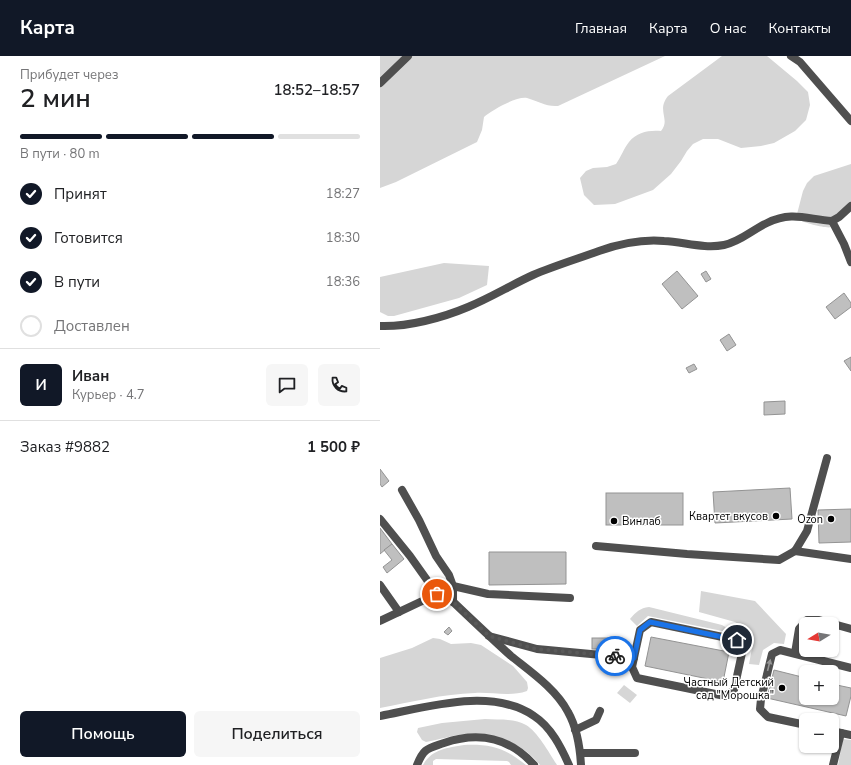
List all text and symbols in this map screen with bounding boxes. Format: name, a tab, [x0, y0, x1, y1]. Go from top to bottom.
text: Карта	[20, 15, 75, 41]
text: Главная	[575, 19, 627, 38]
text: Карта	[649, 19, 688, 38]
text: О нас	[710, 19, 746, 38]
text: Контакты	[768, 19, 831, 38]
text: Прибудет через	[20, 66, 118, 84]
text: 18:52–18:57	[273, 80, 360, 100]
text: 2 мин	[20, 81, 91, 116]
text: В пути · 80 m	[20, 145, 100, 163]
icon: check	[20, 183, 42, 205]
text: Принят	[54, 184, 107, 204]
text: 18:27	[326, 185, 360, 203]
icon: check	[20, 227, 42, 249]
text: Готовится	[54, 228, 123, 248]
text: 18:30	[326, 229, 360, 247]
icon: check	[20, 271, 42, 293]
text: В пути	[54, 272, 100, 292]
text: 18:36	[326, 273, 360, 291]
text: Доставлен	[54, 316, 130, 336]
button: chat	[266, 364, 308, 406]
button: phone	[318, 364, 360, 406]
text: Иван	[72, 366, 109, 386]
text: И	[35, 375, 47, 395]
text: Курьер · 4.7	[72, 386, 145, 404]
text: Заказ #9882	[20, 437, 110, 457]
text: 1 500 ₽	[307, 437, 360, 457]
place label: Квартет вкусов	[689, 509, 768, 524]
marker: Квартет вкусов	[771, 511, 781, 521]
place label: Ozon	[797, 512, 823, 527]
place label: Винлаб	[622, 514, 661, 529]
marker: Ozon	[826, 514, 836, 524]
marker: Винлаб	[609, 516, 619, 526]
pin	[420, 577, 454, 611]
icon: bag	[426, 583, 448, 605]
north arrow	[799, 617, 839, 657]
map controls	[799, 617, 839, 753]
pin	[720, 623, 754, 657]
icon: home	[726, 629, 748, 651]
courier	[595, 636, 635, 676]
icon: bike	[604, 645, 626, 667]
one-way arrow	[767, 659, 773, 671]
button: +	[799, 665, 839, 705]
place label: Частный Детский сад "Морошка"	[684, 675, 774, 703]
marker: Частный Детский сад "Морошка"	[777, 683, 787, 693]
button: Помощь	[20, 711, 186, 757]
button: Поделиться	[194, 711, 360, 757]
button: −	[799, 713, 839, 753]

